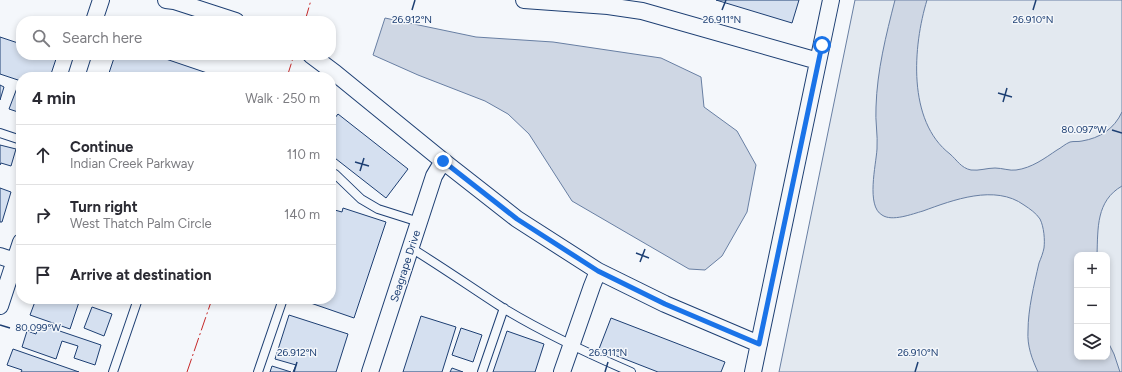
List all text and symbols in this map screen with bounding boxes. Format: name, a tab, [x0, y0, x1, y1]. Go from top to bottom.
text: 26.912°N	[392, 13, 432, 26]
text: 26.911°N	[703, 13, 741, 26]
text: 26.910°N	[1013, 13, 1053, 26]
search box	[16, 16, 336, 60]
icon: search	[30, 27, 52, 49]
text: Search here	[62, 29, 142, 47]
route start	[813, 36, 831, 54]
text: 4 min	[32, 88, 76, 108]
text: Walk · 250 m	[245, 91, 320, 106]
text: 80.097°W	[1061, 123, 1107, 136]
text: Continue	[70, 138, 133, 156]
icon: ahead	[32, 144, 54, 166]
text: 110 m	[287, 147, 320, 162]
route end	[434, 152, 452, 170]
text: Indian Creek Parkway	[70, 156, 194, 171]
text: Turn right	[70, 198, 138, 216]
icon: right	[32, 204, 54, 226]
text: 140 m	[284, 207, 320, 222]
text: West Thatch Palm Circle	[70, 216, 212, 231]
street label: Seagrape Drive	[388, 229, 423, 304]
map controls	[1074, 252, 1110, 360]
button: +	[1074, 252, 1110, 288]
icon: arrive	[32, 264, 54, 286]
text: Arrive at destination	[70, 266, 211, 284]
button: −	[1074, 288, 1110, 324]
text: 80.099°W	[15, 321, 61, 334]
button: layers	[1074, 324, 1110, 360]
text: 26.912°N	[277, 346, 317, 359]
text: 26.911°N	[589, 346, 627, 359]
text: 26.910°N	[898, 346, 938, 359]

